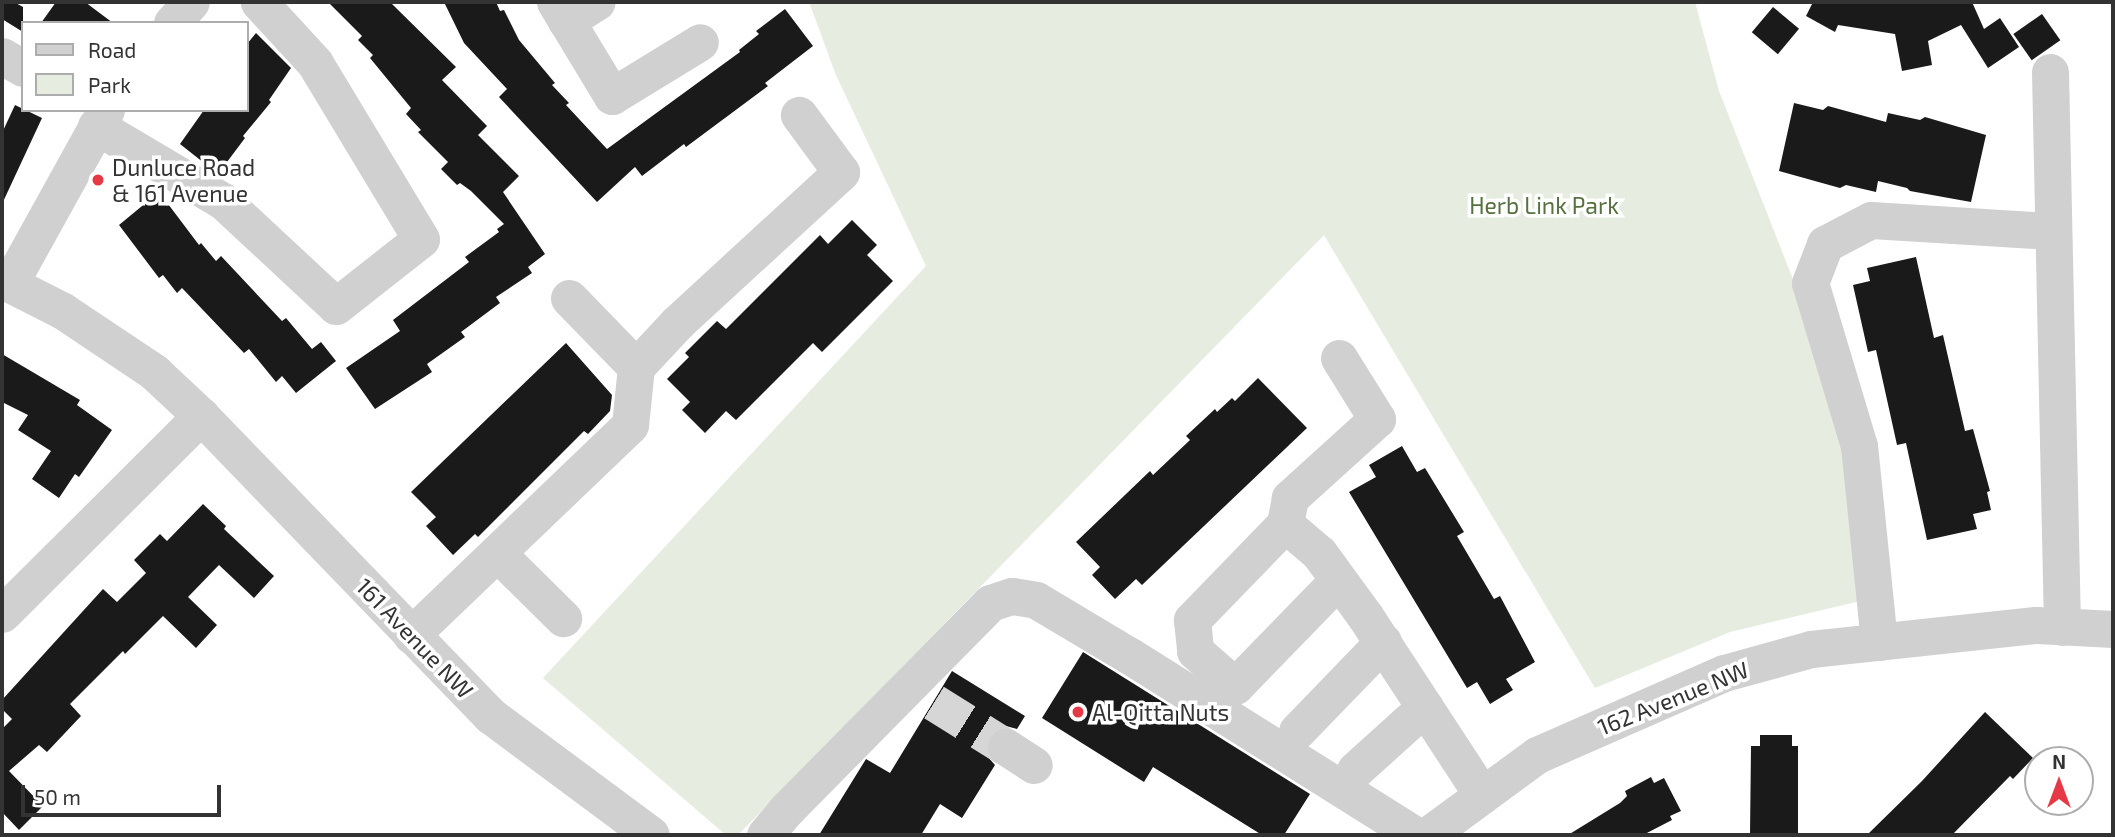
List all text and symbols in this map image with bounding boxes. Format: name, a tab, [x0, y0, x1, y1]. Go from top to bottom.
legend	[21, 21, 248, 112]
text: Road	[88, 37, 136, 62]
text: Park	[88, 72, 131, 97]
place label: Dunluce Road & 161 Avenue	[112, 153, 255, 207]
marker: Dunluce Road & 161 Avenue	[90, 172, 106, 188]
park label: Herb Link Park	[1469, 191, 1619, 219]
street label: 161 Avenue NW	[351, 572, 479, 704]
street label: 162 Avenue NW	[1593, 655, 1753, 741]
place label: Al-Qitta Nuts	[1092, 698, 1229, 726]
marker: Al-Qitta Nuts	[1070, 704, 1086, 720]
north arrow	[2024, 746, 2094, 816]
text: N	[2052, 750, 2066, 773]
scale bar	[24, 770, 224, 814]
text: 50 m	[34, 784, 81, 809]

